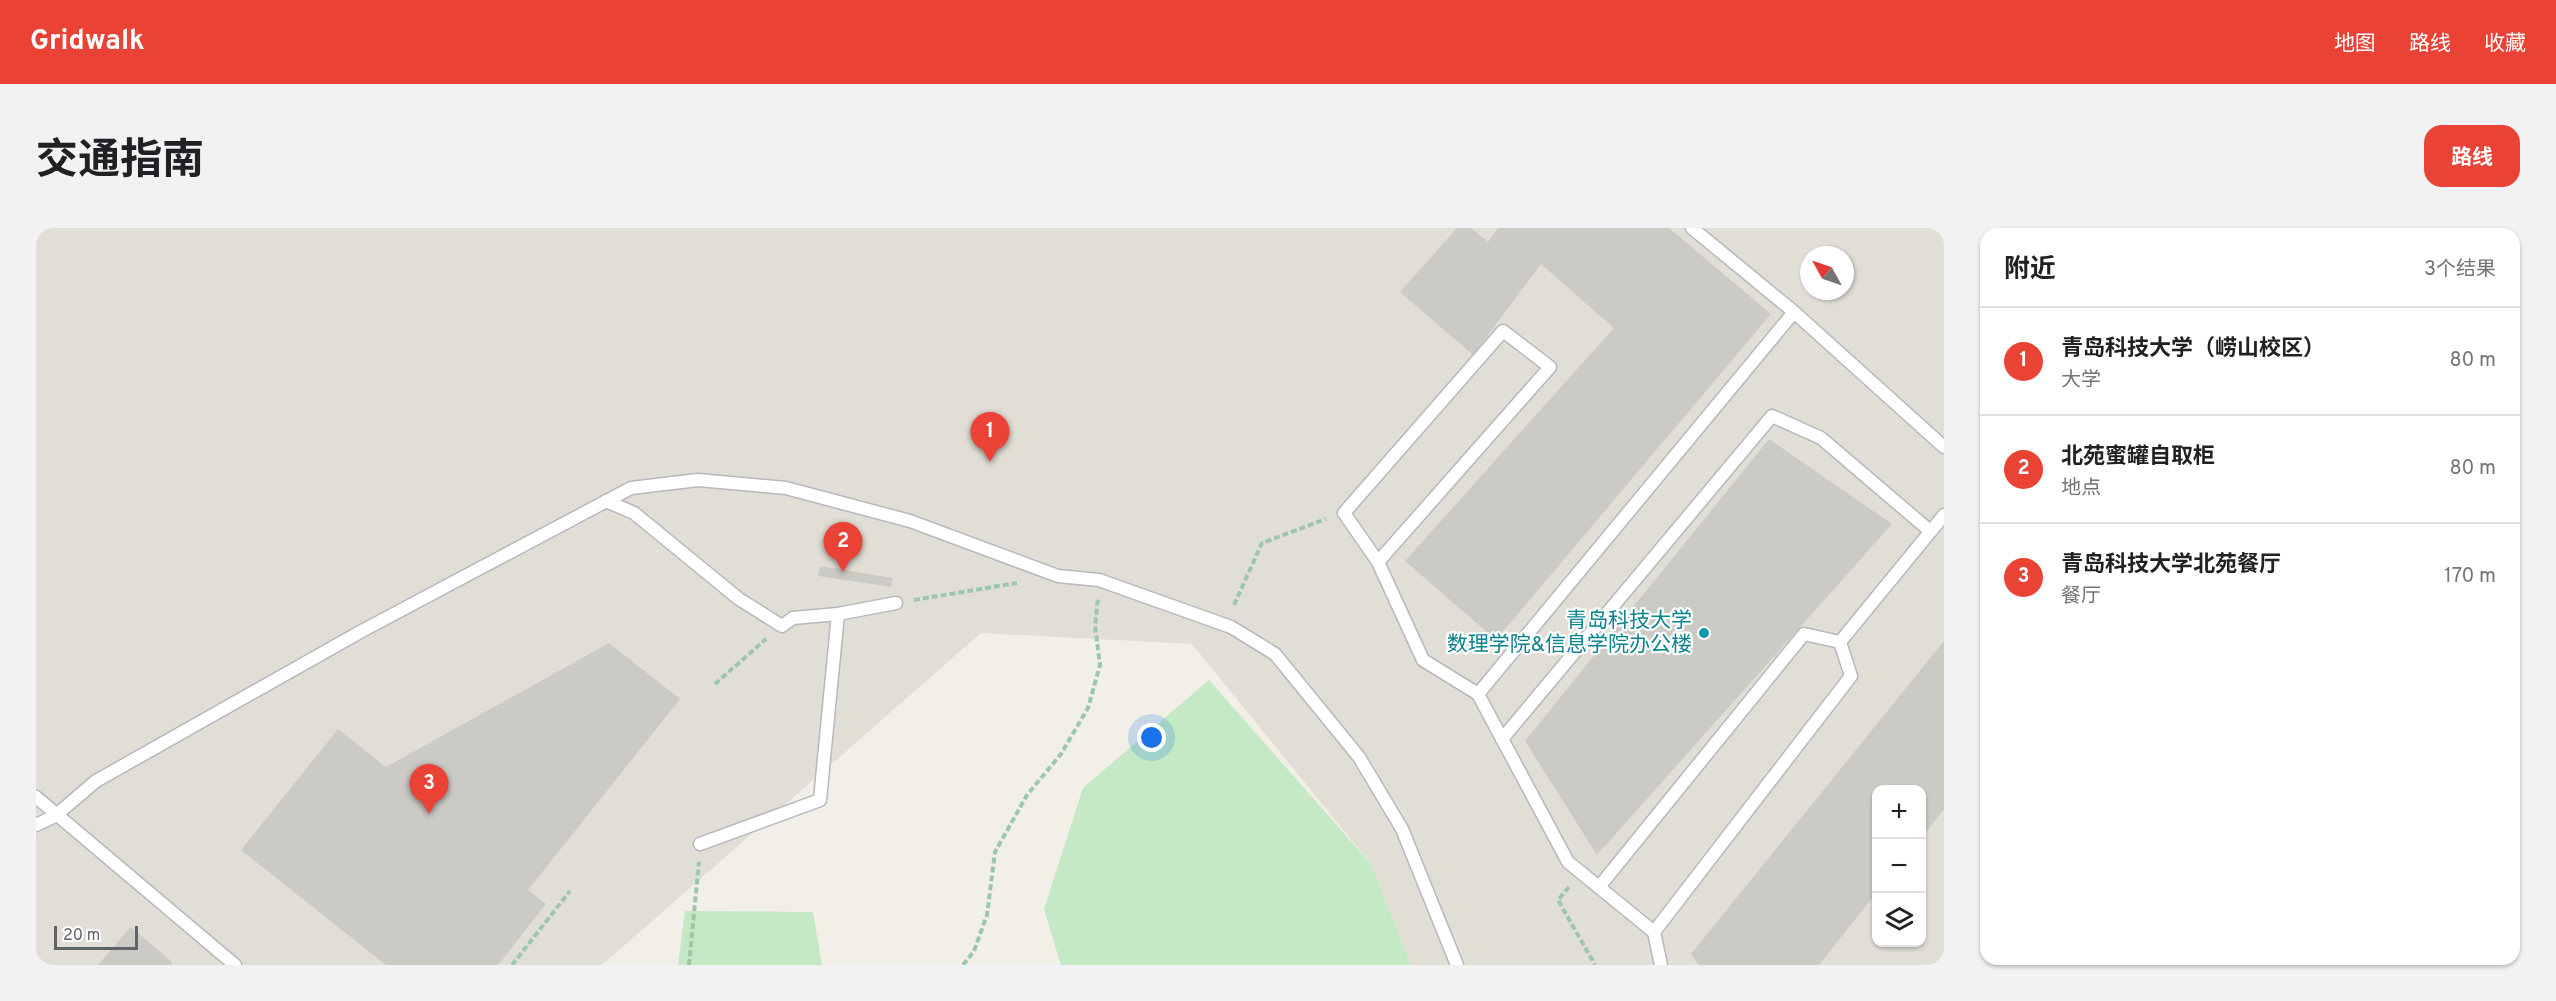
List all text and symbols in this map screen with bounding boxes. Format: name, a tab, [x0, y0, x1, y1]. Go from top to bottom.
text: Gridwalk	[30, 24, 145, 60]
text: 地图	[2334, 31, 2376, 58]
text: 路线	[2409, 31, 2451, 58]
text: 收藏	[2484, 31, 2526, 58]
button: 路线	[2424, 125, 2520, 187]
text: 交通指南	[36, 136, 204, 189]
north arrow	[1800, 246, 1854, 300]
text: 附近	[2004, 254, 2056, 287]
text: 3个结果	[2424, 257, 2496, 283]
text: 青岛科技大学（崂山校区）	[2061, 336, 2325, 363]
text: 1	[2020, 348, 2028, 374]
text: 80 m	[2450, 348, 2496, 374]
text: 大学	[2061, 368, 2101, 394]
pin: 1	[970, 412, 1010, 462]
text: 北苑蜜罐自取柜	[2061, 444, 2215, 471]
text: 2	[2017, 456, 2030, 482]
text: 80 m	[2450, 456, 2496, 482]
text: 地点	[2061, 476, 2101, 502]
pin: 2	[824, 522, 862, 572]
text: 青岛科技大学北苑餐厅	[2061, 552, 2281, 579]
text: 3	[2018, 564, 2030, 590]
text: 170 m	[2444, 564, 2496, 590]
text: 餐厅	[2061, 584, 2101, 610]
place label: 青岛科技大学 数理学院&信息学院办公楼	[1447, 608, 1692, 659]
marker: 青岛科技大学 数理学院&信息学院办公楼	[1697, 626, 1711, 640]
your location	[1137, 723, 1166, 752]
pin: 3	[410, 764, 448, 814]
map controls	[1872, 785, 1926, 947]
button: +	[1872, 785, 1926, 839]
button: −	[1872, 839, 1926, 893]
button: layers	[1872, 893, 1926, 947]
scale bar	[54, 923, 138, 950]
text: 20 m	[63, 926, 100, 946]

